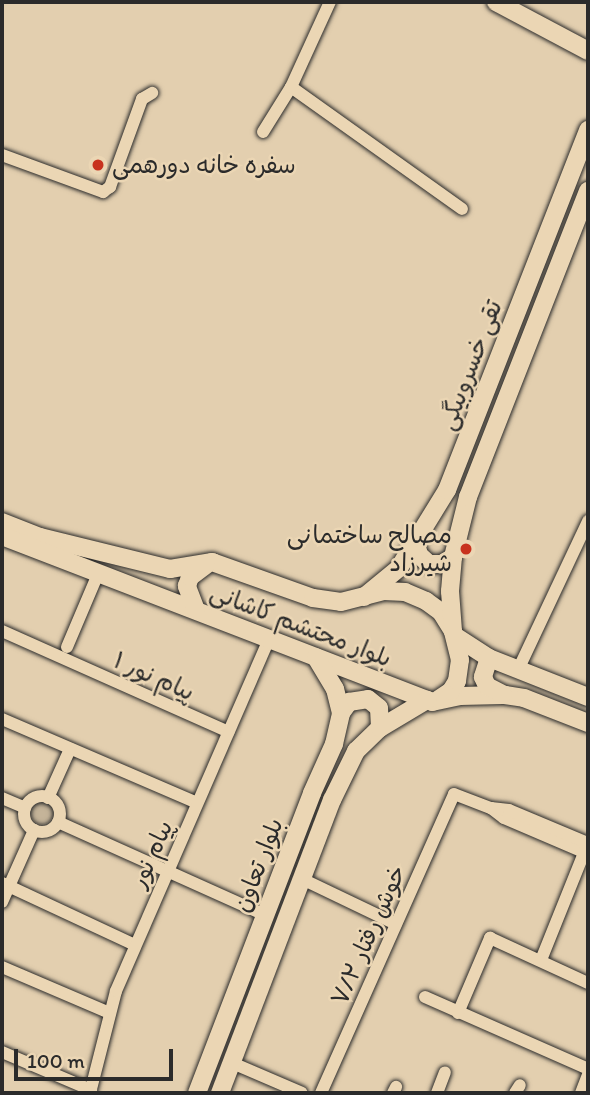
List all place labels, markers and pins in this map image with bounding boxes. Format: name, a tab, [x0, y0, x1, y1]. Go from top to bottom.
place label: سفره خانه دورهمی	[112, 151, 296, 179]
marker: سفره خانه دورهمی	[90, 157, 106, 173]
place label: مصالح ساختمانی شیرزاد	[287, 521, 452, 577]
marker: مصالح ساختمانی شیرزاد	[458, 541, 474, 557]

